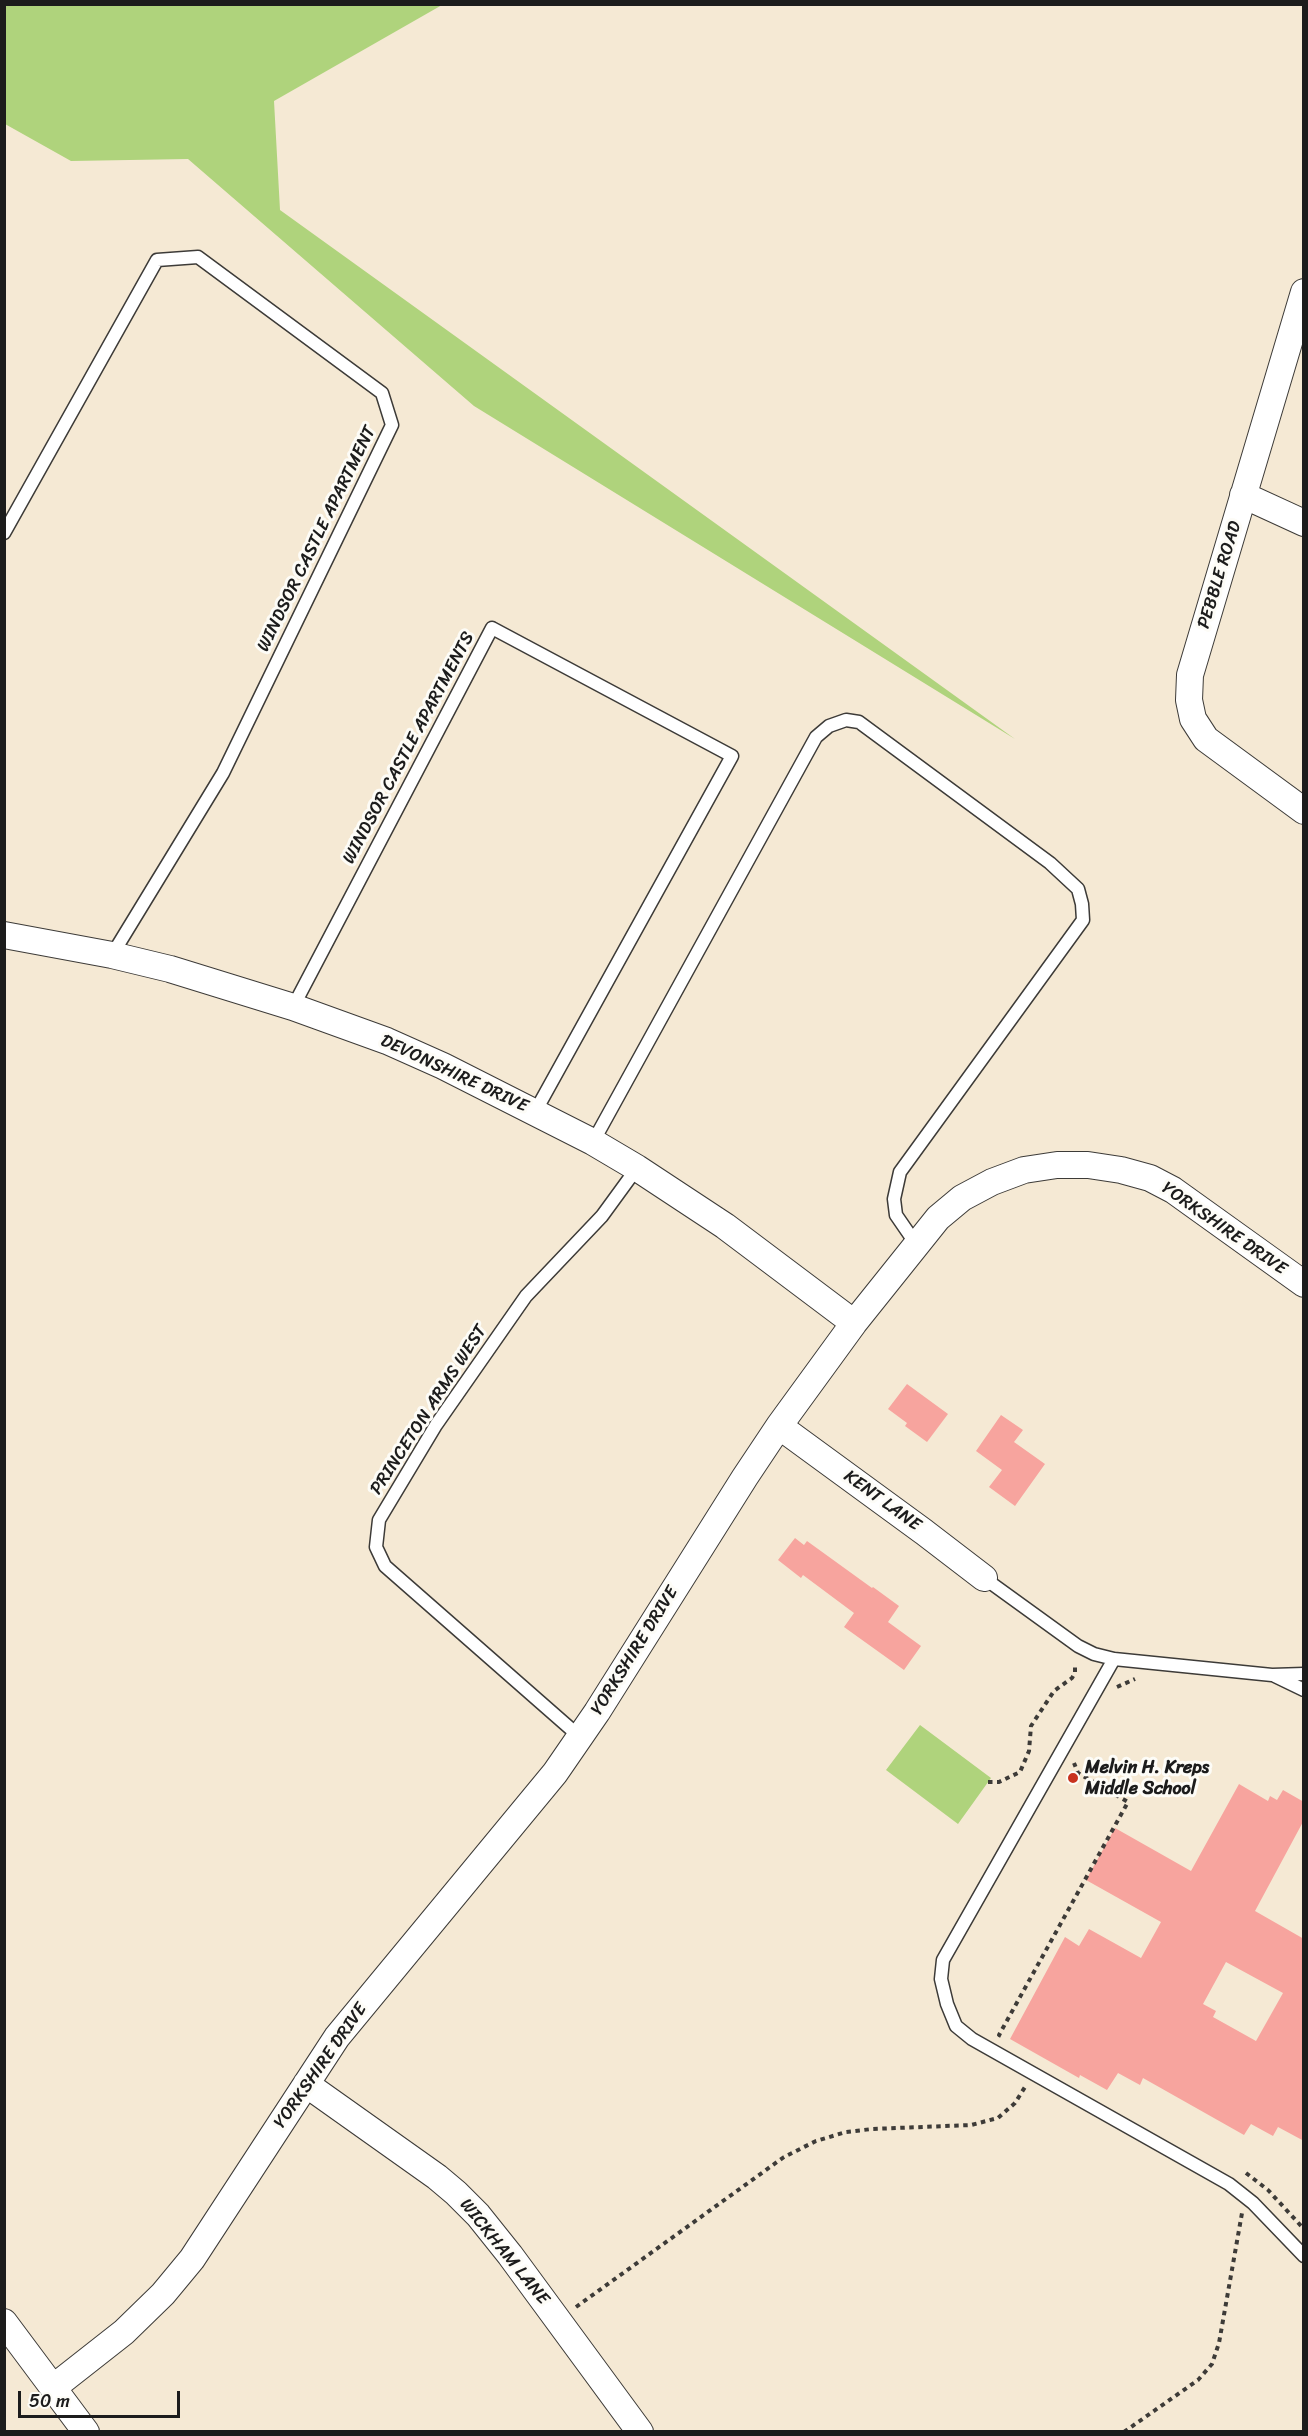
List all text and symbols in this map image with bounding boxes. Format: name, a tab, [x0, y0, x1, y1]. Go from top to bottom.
street label: WINDSOR CASTLE APARTMENT	[253, 423, 381, 655]
street label: PEBBLE ROAD	[1193, 519, 1247, 631]
street label: WINDSOR CASTLE APARTMENTS	[339, 628, 479, 868]
street label: DEVONSHIRE DRIVE	[377, 1030, 531, 1118]
street label: YORKSHIRE DRIVE	[1157, 1178, 1291, 1280]
street label: PRINCETON ARMS WEST	[366, 1321, 492, 1499]
street label: KENT LANE	[839, 1466, 925, 1536]
street label: YORKSHIRE DRIVE	[587, 1583, 683, 1719]
place label: Melvin H. Kreps Middle School	[1085, 1757, 1209, 1800]
marker: Melvin H. Kreps Middle School	[1066, 1771, 1080, 1785]
street label: YORKSHIRE DRIVE	[270, 1999, 372, 2133]
street label: WICKHAM LANE	[455, 2195, 553, 2309]
scale bar	[21, 2379, 183, 2417]
text: 50 m	[29, 2385, 70, 2417]

